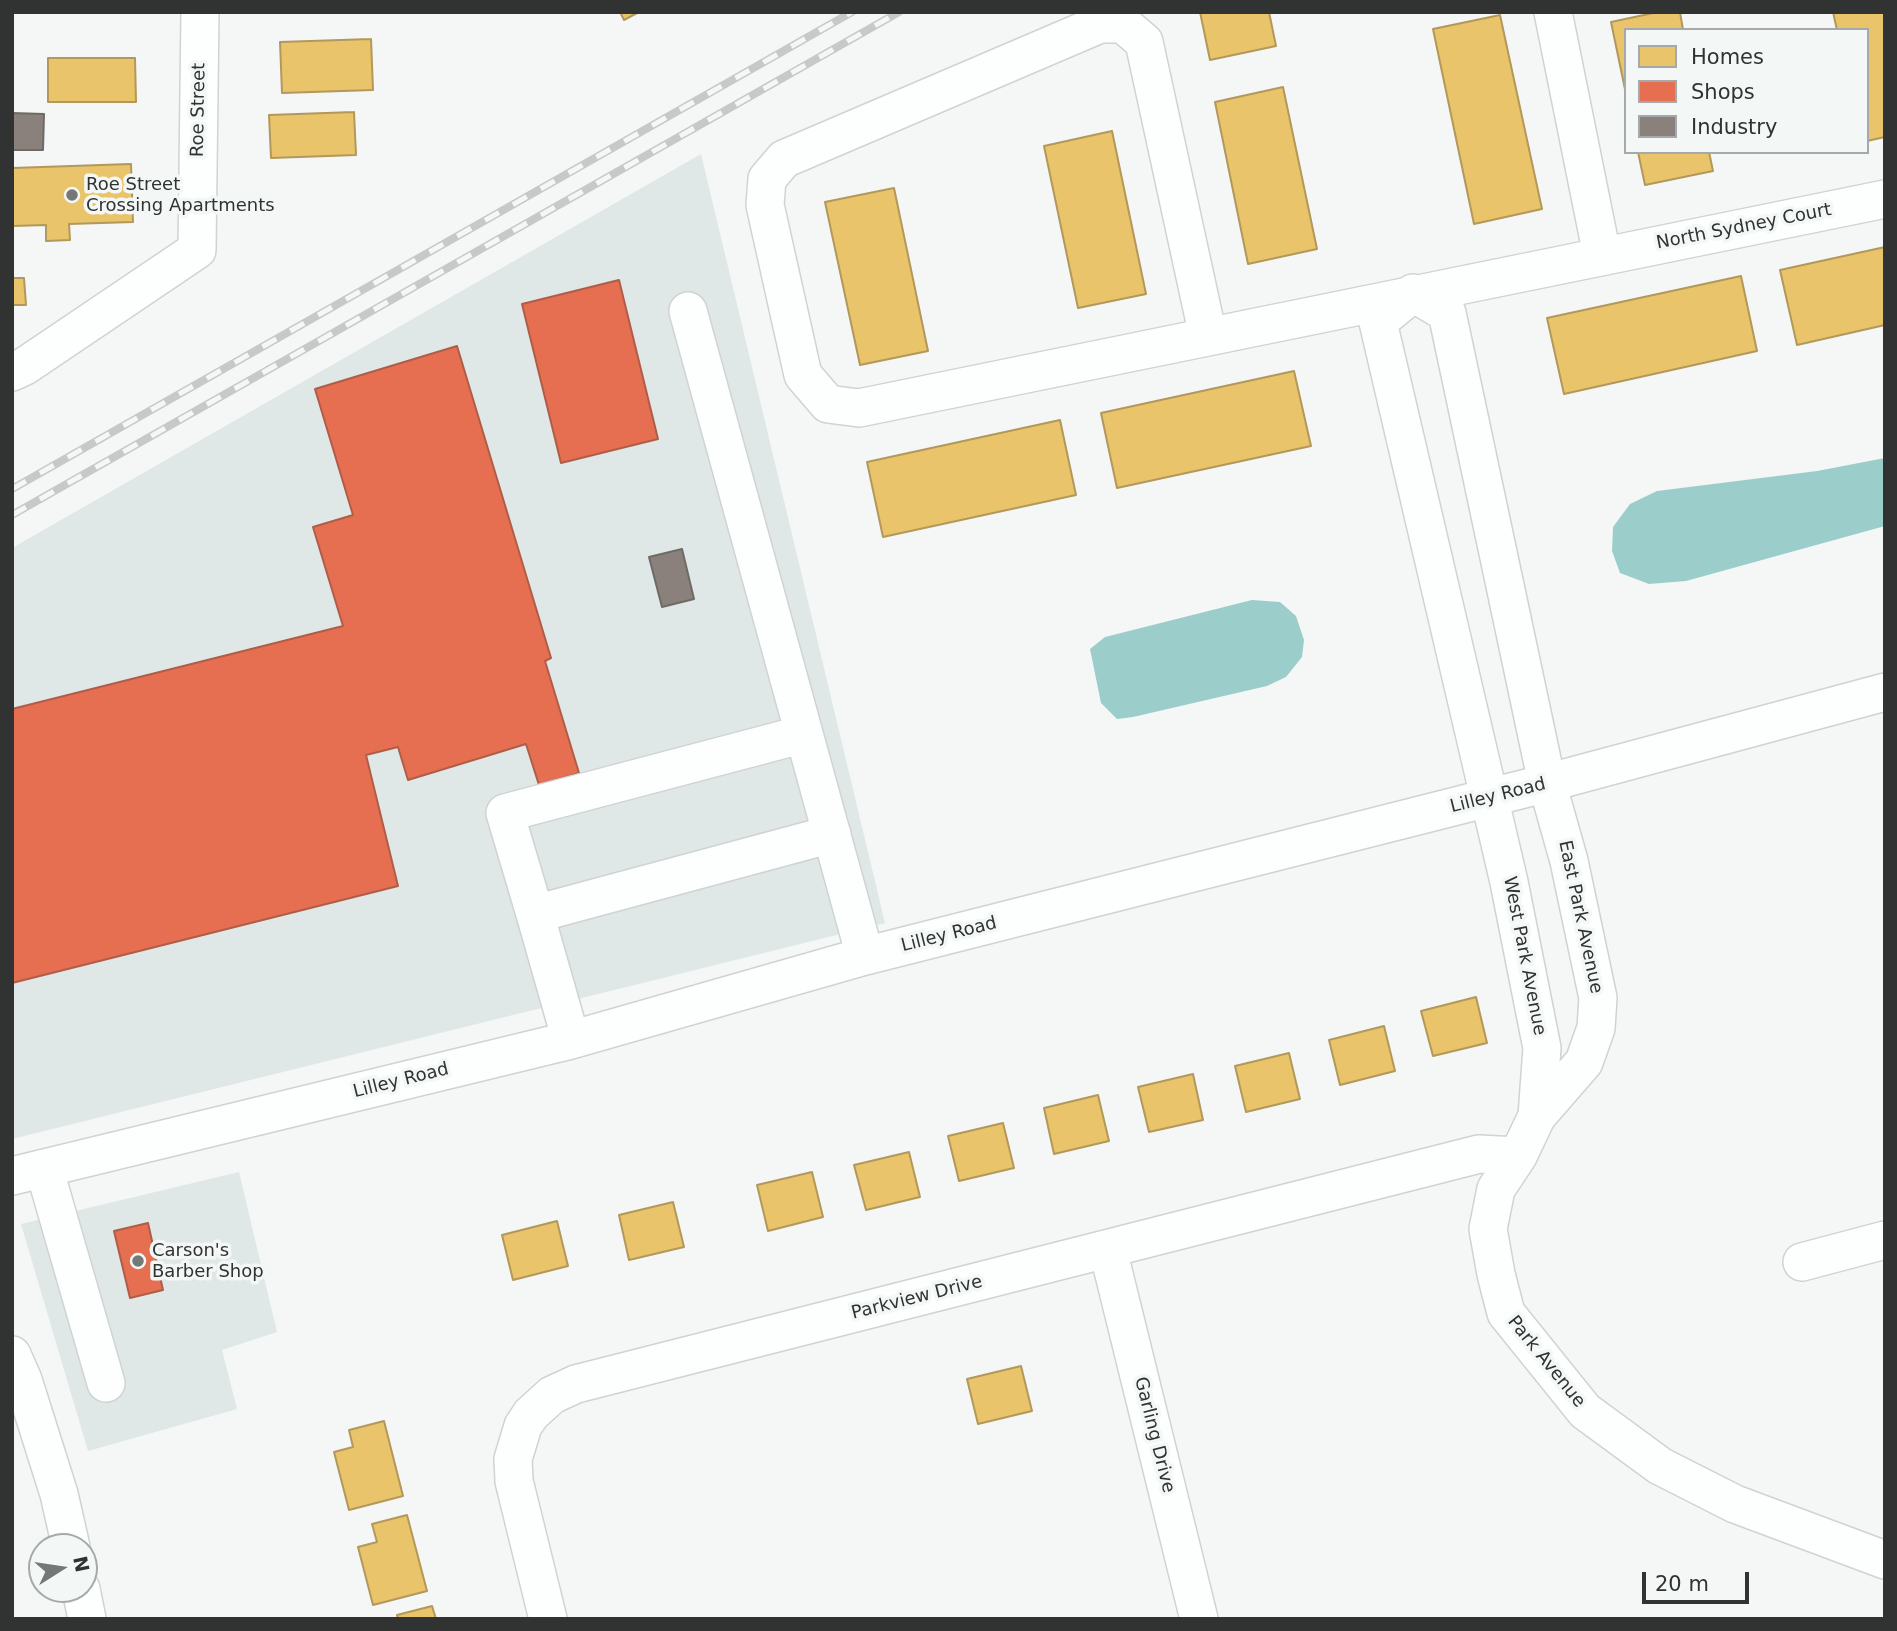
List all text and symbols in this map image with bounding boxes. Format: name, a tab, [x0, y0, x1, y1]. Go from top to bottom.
legend	[1624, 28, 1869, 154]
text: Homes	[1691, 45, 1764, 69]
street label: Roe Street	[187, 63, 211, 157]
text: Shops	[1691, 80, 1755, 104]
text: Industry	[1691, 115, 1777, 139]
place label: Roe Street Crossing Apartments	[86, 174, 275, 216]
marker: Roe Street Crossing Apartments	[64, 187, 80, 203]
street label: North Sydney Court	[1655, 199, 1833, 255]
street label: Lilley Road	[1448, 774, 1548, 818]
street label: East Park Avenue	[1553, 838, 1607, 996]
street label: West Park Avenue	[1498, 875, 1550, 1037]
street label: Lilley Road	[899, 913, 999, 957]
street label: Lilley Road	[351, 1059, 451, 1103]
place label: Carson's Barber Shop	[152, 1240, 264, 1282]
marker: Carson's Barber Shop	[130, 1253, 146, 1269]
street label: Parkview Drive	[849, 1271, 985, 1325]
street label: Park Avenue	[1503, 1312, 1589, 1412]
street label: Garling Drive	[1129, 1375, 1179, 1495]
north arrow	[28, 1533, 98, 1603]
text: N	[69, 1554, 94, 1574]
scale bar	[1645, 1558, 1752, 1602]
text: 20 m	[1655, 1572, 1709, 1596]

